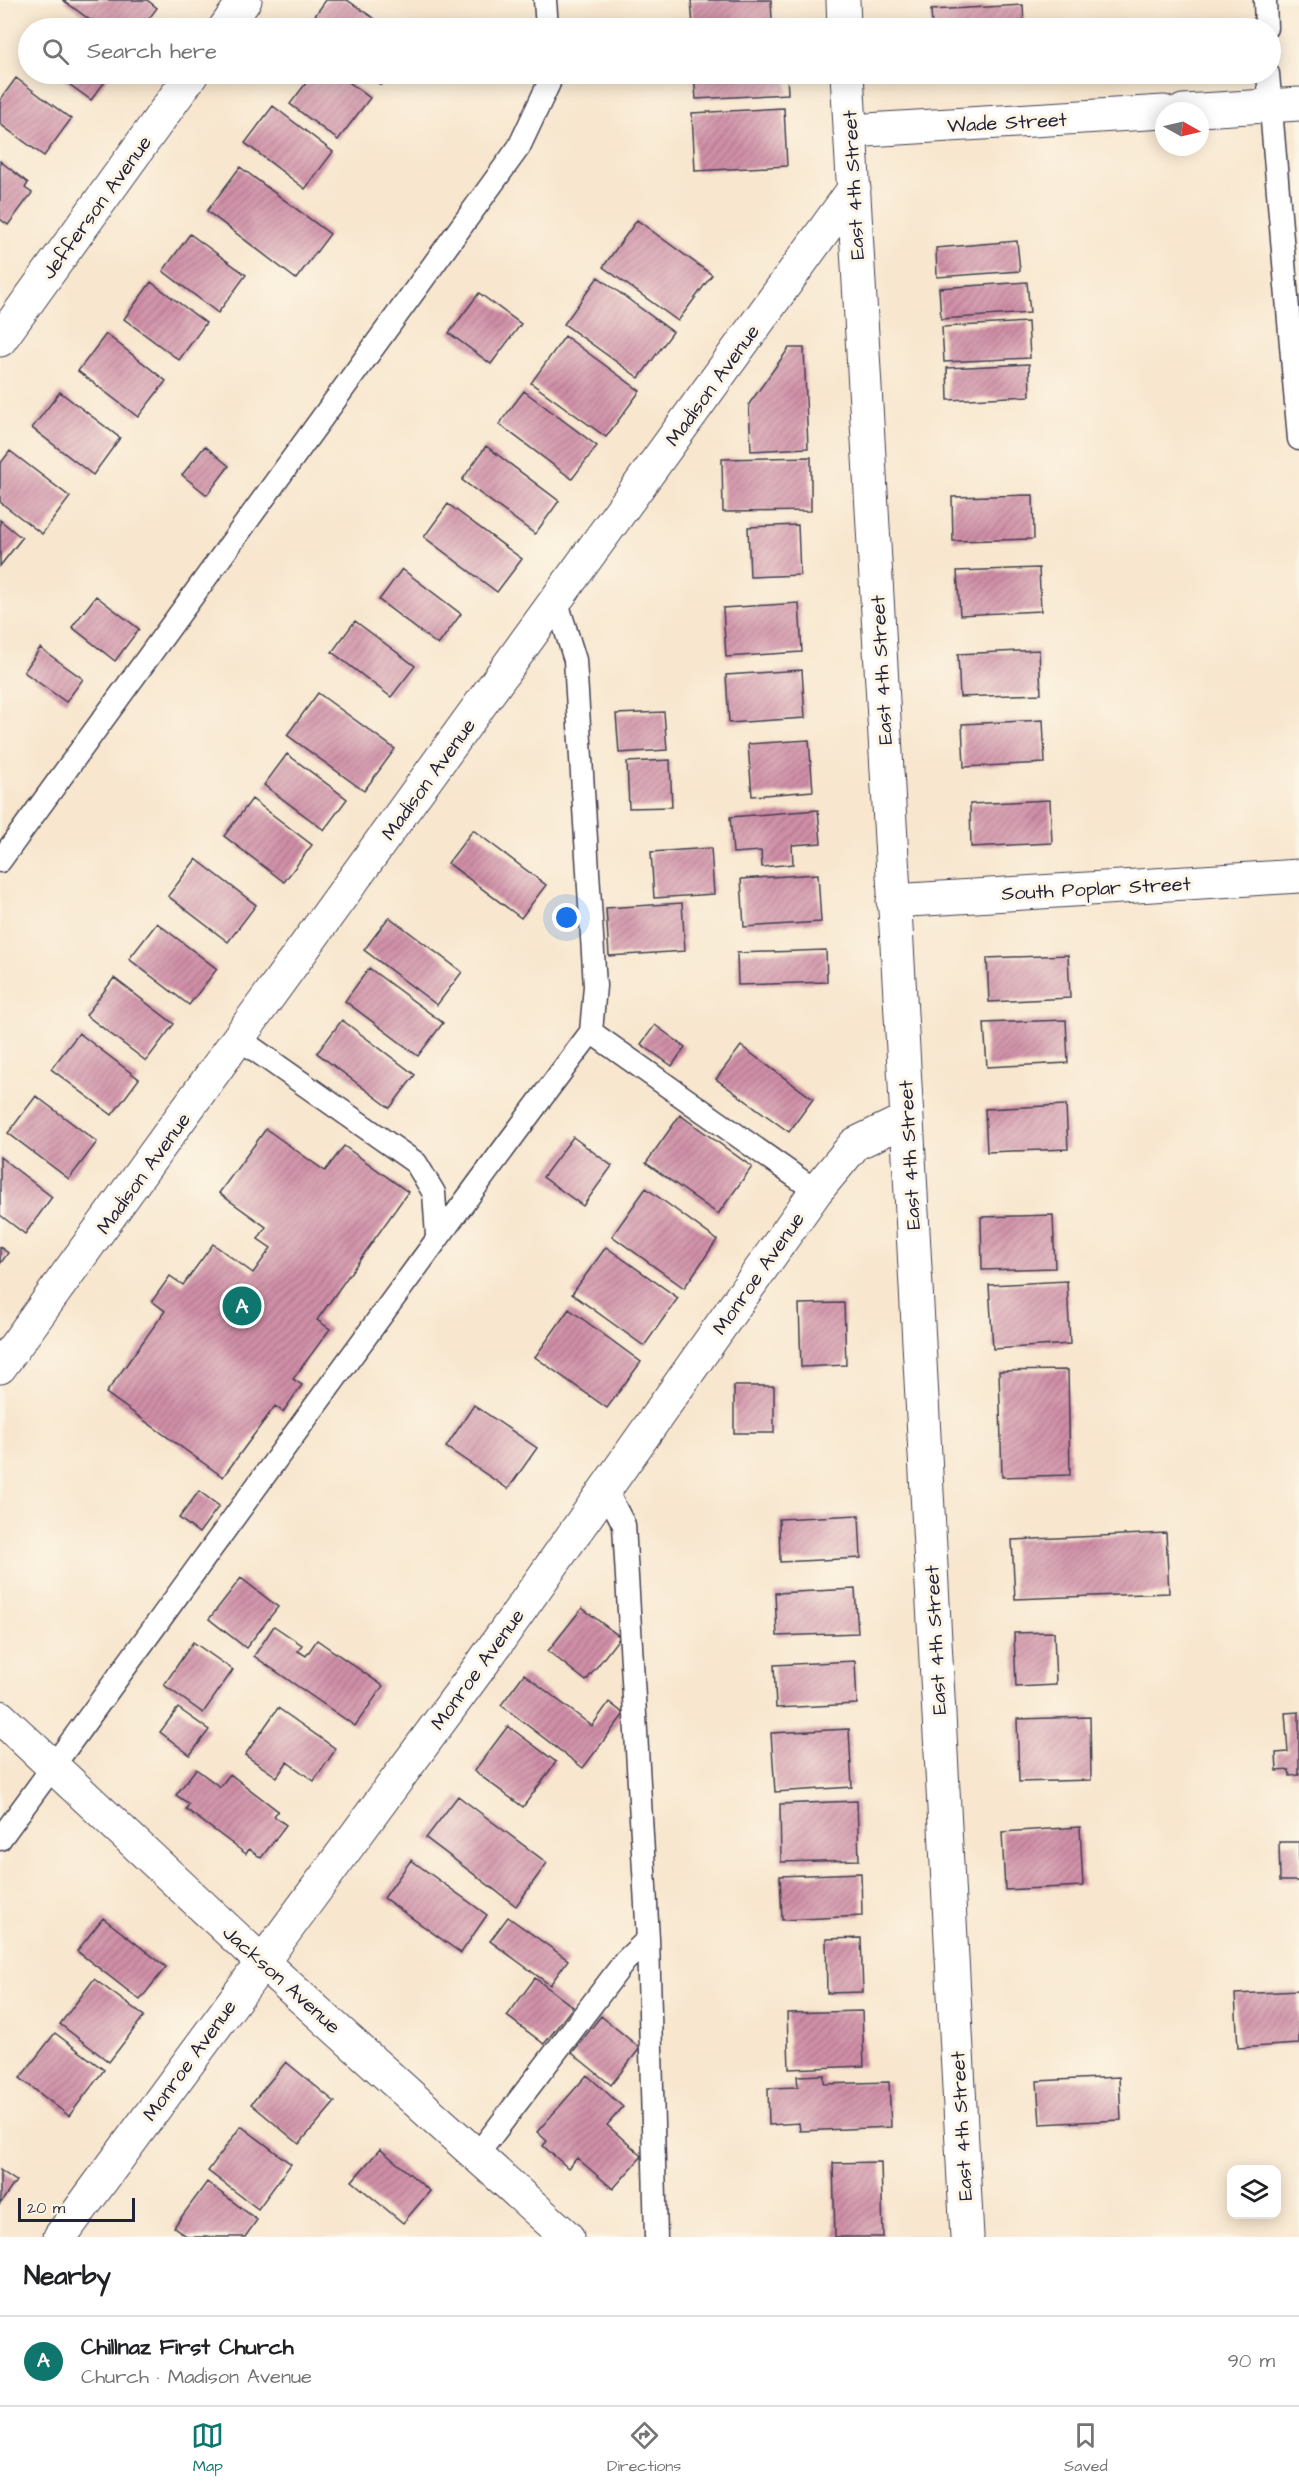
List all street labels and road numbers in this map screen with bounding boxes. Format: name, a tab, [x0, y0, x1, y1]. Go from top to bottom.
street label: Wade Street	[947, 106, 1068, 140]
street label: East 4th Street	[836, 110, 872, 260]
street label: Jefferson Avenue	[35, 130, 159, 285]
street label: Madison Avenue	[659, 319, 767, 452]
street label: East 4th Street	[864, 595, 900, 745]
street label: Madison Avenue	[375, 713, 483, 846]
street label: South Poplar Street	[1001, 870, 1191, 908]
street label: East 4th Street	[892, 1080, 928, 1230]
street label: Madison Avenue	[90, 1107, 198, 1240]
street label: Monroe Avenue	[706, 1206, 812, 1341]
street label: East 4th Street	[918, 1565, 954, 1715]
street label: Monroe Avenue	[424, 1603, 532, 1736]
street label: Jackson Avenue	[216, 1919, 347, 2040]
street label: Monroe Avenue	[136, 1994, 244, 2127]
street label: East 4th Street	[944, 2051, 980, 2201]

